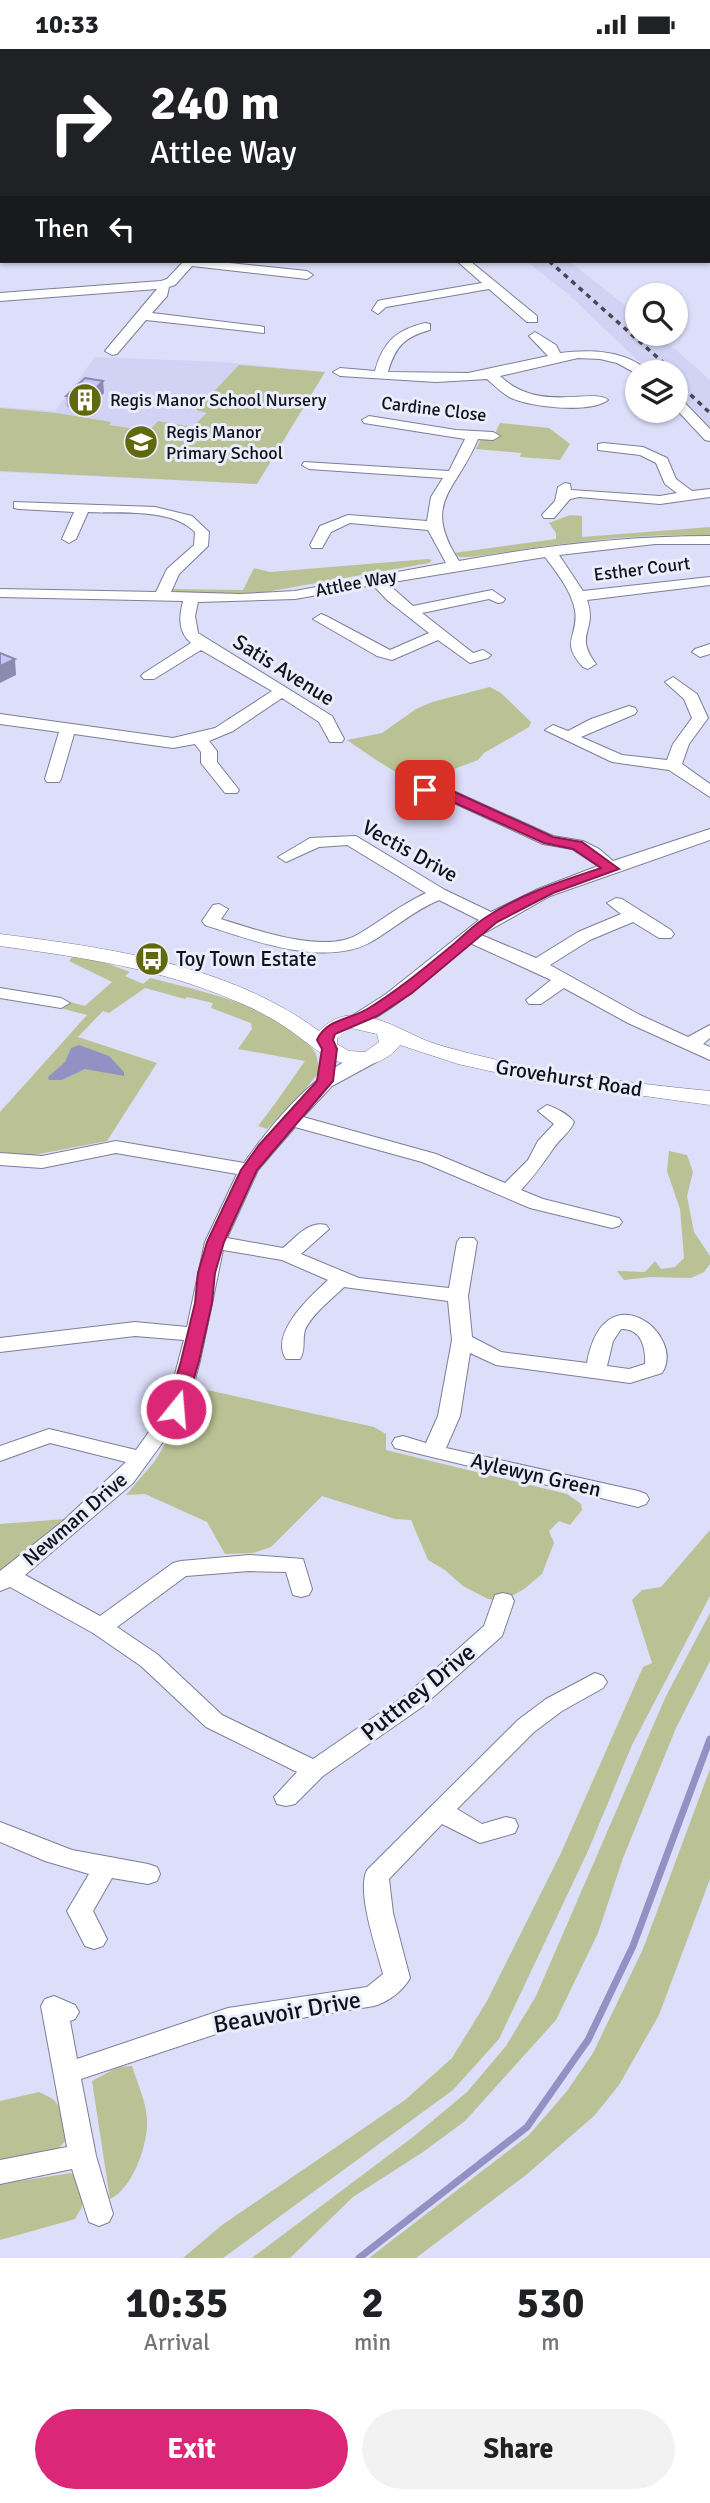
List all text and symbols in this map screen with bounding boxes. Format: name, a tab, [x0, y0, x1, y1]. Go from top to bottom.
text: 10:33	[35, 9, 99, 41]
text: 240 m	[150, 73, 280, 133]
icon: right	[35, 77, 126, 168]
text: Attlee Way	[150, 133, 296, 172]
icon: left	[103, 210, 141, 248]
text: Then	[35, 213, 89, 245]
map controls	[625, 283, 688, 423]
button: search	[625, 283, 688, 346]
button: layers	[625, 360, 688, 423]
building icon: Regis Manor School Nursery	[66, 381, 104, 419]
place label: Regis Manor School Nursery	[110, 389, 327, 411]
street label: Cardine Close	[380, 392, 488, 426]
place label: Regis Manor Primary School	[166, 421, 283, 464]
school or university icon: Regis Manor Primary School	[122, 423, 160, 461]
street label: Esther Court	[593, 552, 691, 586]
street label: Attlee Way	[313, 564, 399, 602]
street label: Satis Avenue	[228, 629, 340, 711]
pin	[395, 760, 455, 820]
icon: arrive	[406, 771, 444, 809]
street label: Vectis Drive	[358, 814, 462, 888]
bus stop icon: Toy Town Estate	[133, 940, 171, 978]
place label: Toy Town Estate	[176, 946, 317, 972]
street label: Grovehurst Road	[494, 1054, 644, 1102]
position arrow	[139, 1372, 213, 1446]
street label: Aylewyn Green	[468, 1447, 604, 1503]
street label: Newman Drive	[17, 1466, 133, 1572]
street label: Puttney Drive	[355, 1637, 481, 1747]
street label: Beauvoir Drive	[211, 1984, 363, 2040]
text: 10:35	[125, 2278, 229, 2329]
text: 2	[361, 2278, 384, 2329]
text: 530	[516, 2278, 585, 2329]
text: Arrival	[144, 2328, 210, 2357]
text: min	[354, 2328, 391, 2357]
text: m	[541, 2328, 560, 2357]
button: Exit	[35, 2409, 348, 2489]
button: Share	[362, 2409, 675, 2489]

